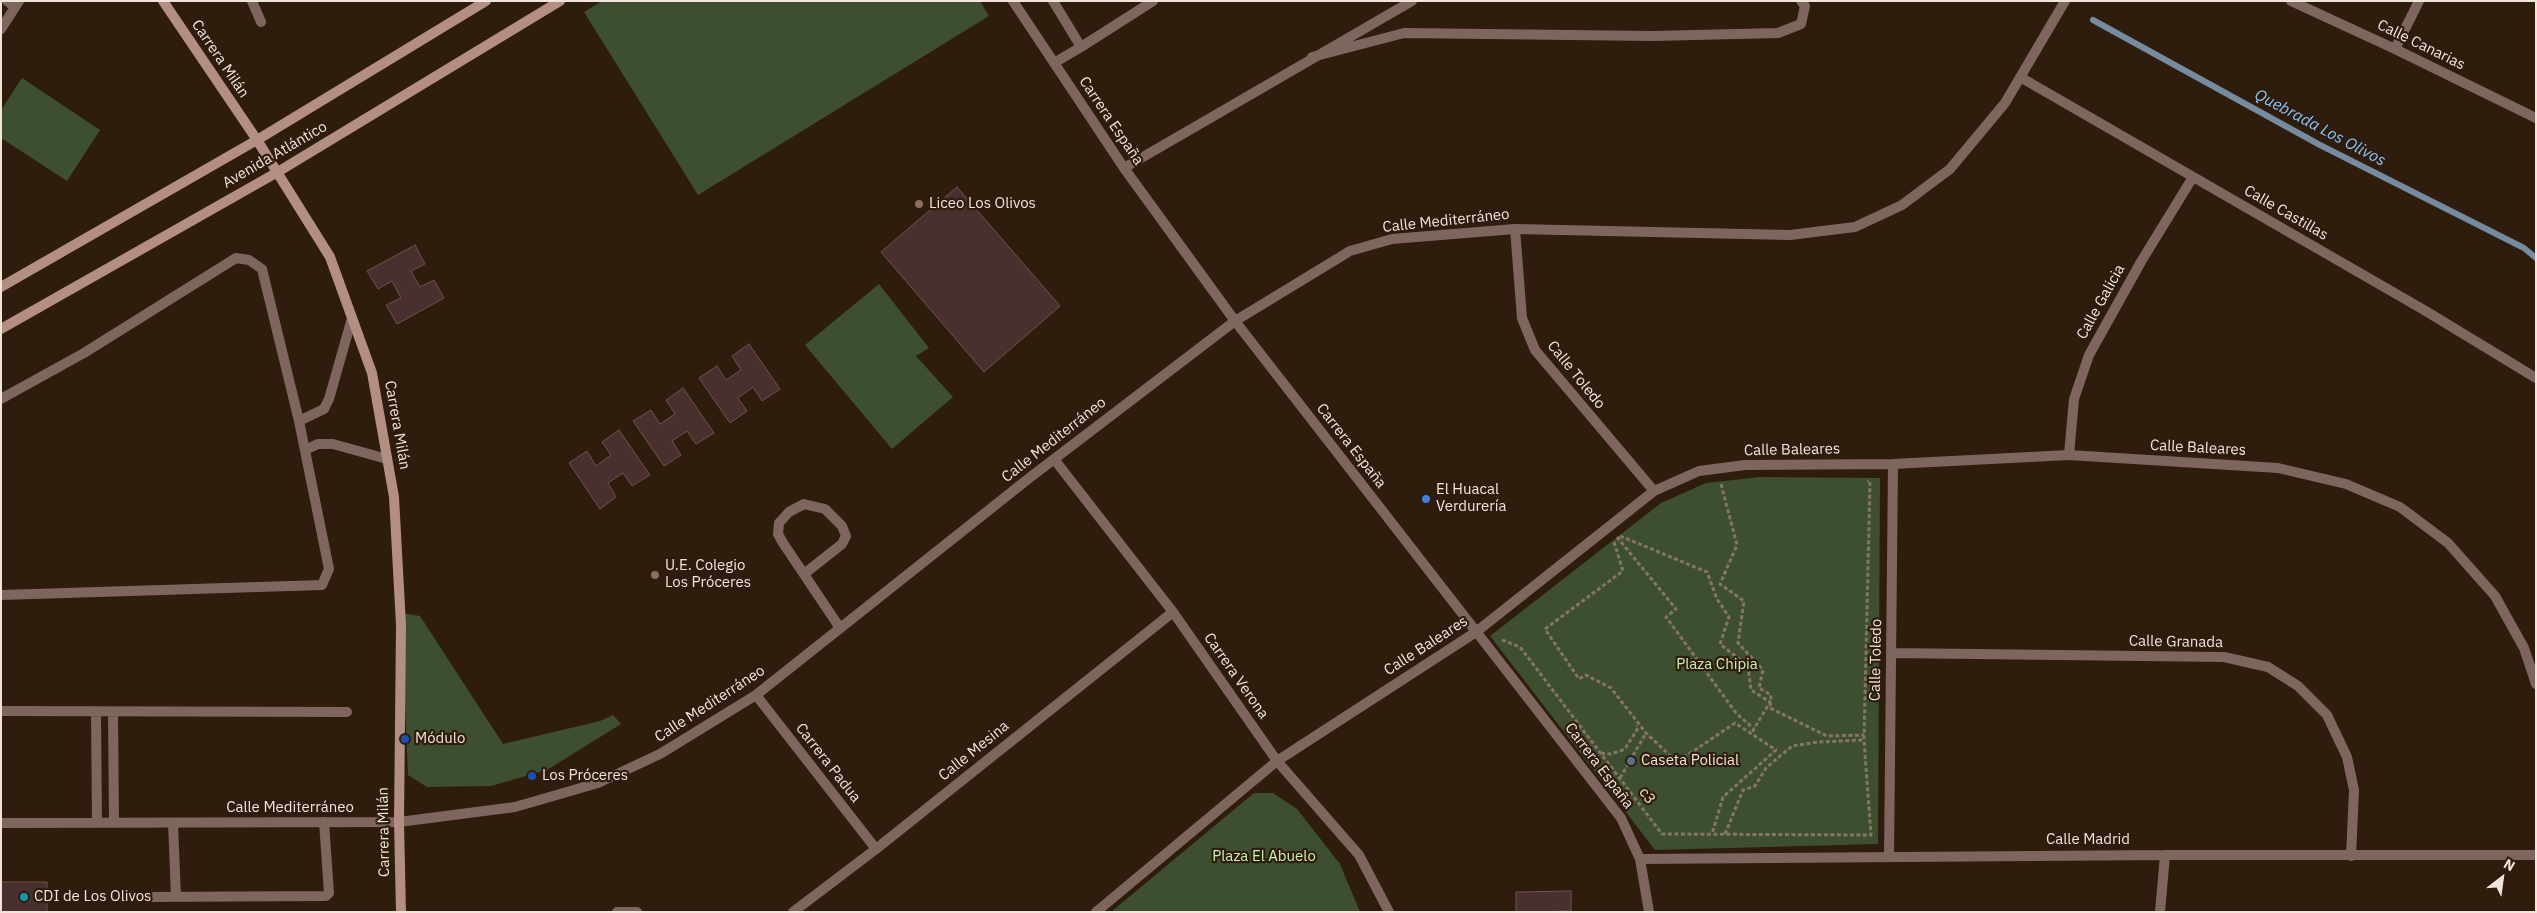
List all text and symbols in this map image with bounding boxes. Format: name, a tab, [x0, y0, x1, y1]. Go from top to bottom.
street label: Calle Canarias	[2374, 16, 2468, 74]
street label: Carrera Milán	[187, 17, 253, 101]
street label: Carrera España	[1075, 73, 1147, 169]
water label: Quebrada Los Olivos	[2251, 85, 2389, 171]
street label: Avenida Atlántico	[220, 118, 330, 192]
street label: Calle Castillas	[2241, 182, 2331, 244]
place label: Liceo Los Olivos	[929, 195, 1036, 213]
marker: Liceo Los Olivos	[913, 198, 925, 210]
street label: Calle Mediterráneo	[1382, 205, 1510, 237]
street label: Calle Galicia	[2073, 261, 2129, 343]
street label: Calle Toledo	[1543, 337, 1609, 413]
street label: Carrera Milán	[380, 379, 414, 471]
street label: Calle Mediterráneo	[998, 394, 1110, 486]
street label: Carrera España	[1312, 400, 1390, 492]
street label: Calle Baleares	[2149, 436, 2247, 460]
street label: Calle Baleares	[1744, 440, 1840, 460]
place label: El Huacal Verdurería	[1436, 481, 1506, 516]
marker: El Huacal Verdurería	[1420, 493, 1432, 505]
place label: U.E. Colegio Los Próceres	[665, 557, 751, 592]
marker: U.E. Colegio Los Próceres	[649, 569, 661, 581]
street label: Calle Baleares	[1381, 612, 1471, 680]
street label: Calle Toledo	[1866, 619, 1886, 701]
street label: Carrera Verona	[1200, 630, 1272, 722]
street label: Calle Granada	[2129, 632, 2223, 652]
park label: Plaza Chipia	[1676, 656, 1758, 674]
street label: Calle Mediterráneo	[652, 662, 768, 746]
street label: Calle Mesina	[935, 717, 1013, 785]
street label: Carrera Padua	[791, 720, 865, 806]
street label: Carrera España	[1561, 720, 1637, 812]
place label: Módulo	[415, 730, 465, 748]
marker: Módulo	[399, 733, 411, 745]
place label: Caseta Policial	[1641, 752, 1739, 770]
marker: Caseta Policial	[1625, 755, 1637, 767]
place label: Los Próceres	[542, 767, 628, 785]
marker: Los Próceres	[526, 770, 538, 782]
street label: c3	[1635, 784, 1659, 808]
street label: Carrera Milán	[374, 787, 394, 877]
street label: Calle Mediterráneo	[226, 799, 354, 817]
street label: Calle Madrid	[2046, 831, 2130, 849]
park label: Plaza El Abuelo	[1212, 848, 1316, 866]
north arrow	[2477, 853, 2527, 903]
text: N	[2501, 855, 2518, 875]
place label: CDI de Los Olivos	[34, 888, 151, 906]
marker: CDI de Los Olivos	[18, 891, 30, 903]

